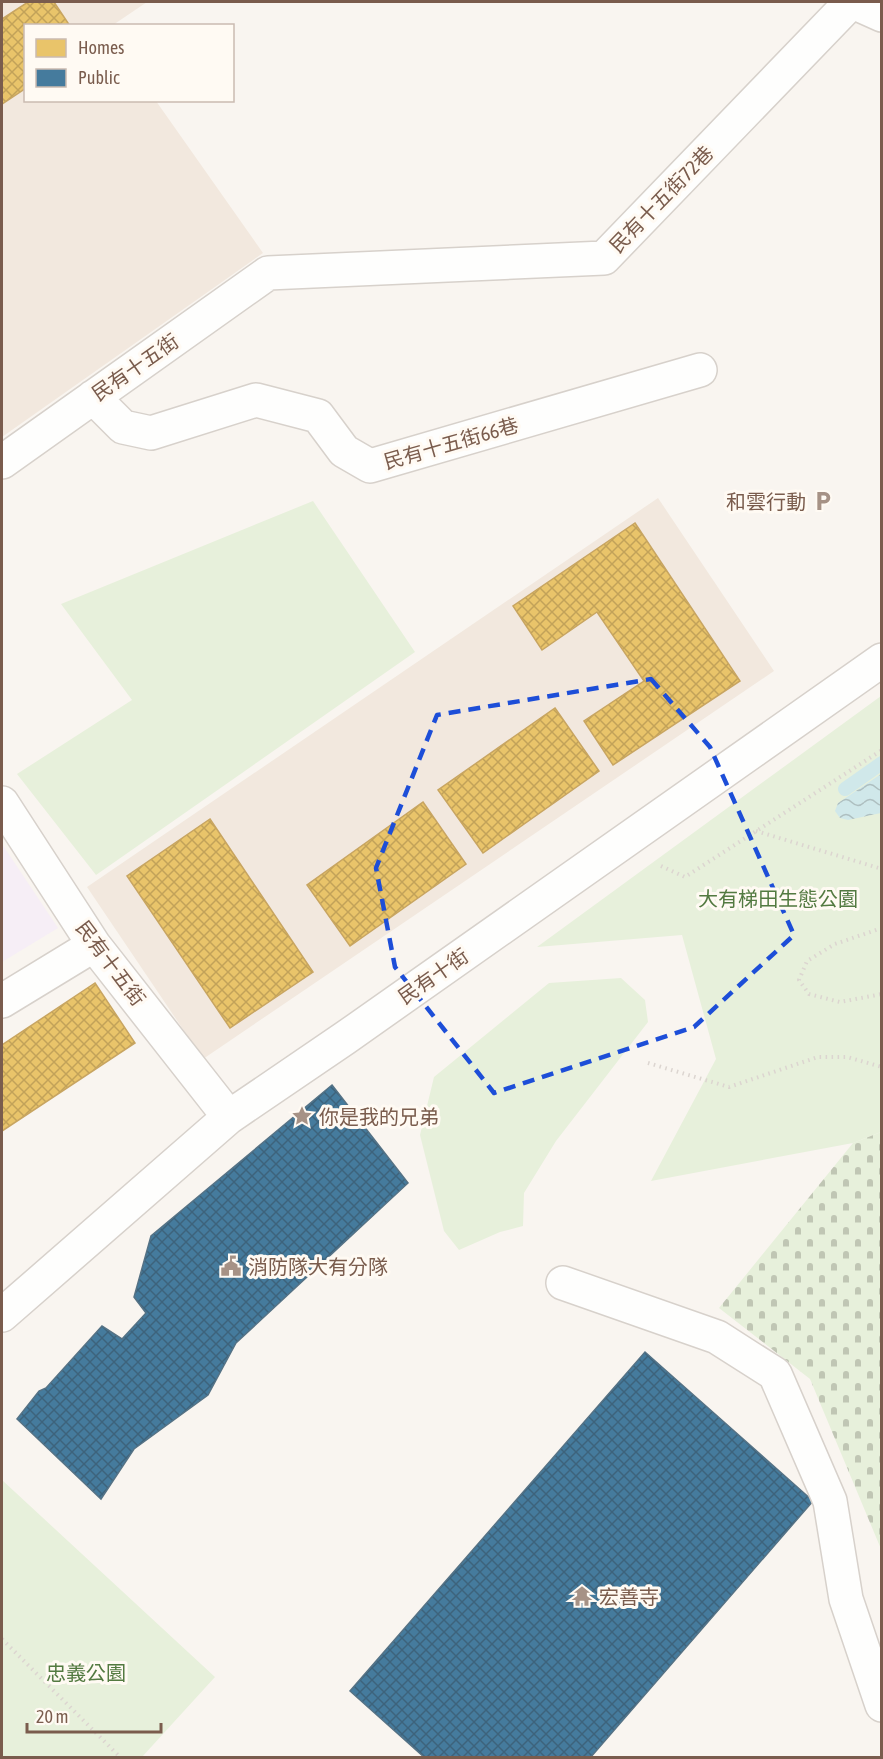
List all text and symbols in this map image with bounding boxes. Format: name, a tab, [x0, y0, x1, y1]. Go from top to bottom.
legend	[24, 24, 234, 102]
text: Homes	[78, 37, 124, 58]
text: Public	[78, 67, 120, 88]
street label: 民有十五街72巷	[605, 141, 717, 257]
street label: 民有十五街	[87, 329, 183, 405]
street label: 民有十五街66巷	[381, 413, 521, 473]
parking icon: 和雲行動	[811, 489, 835, 513]
place label: 和雲行動	[726, 490, 806, 513]
park label: 大有梯田生態公園	[698, 887, 858, 910]
street label: 民有十五街	[72, 916, 150, 1010]
street label: 民有十街	[394, 944, 472, 1008]
place icon: 你是我的兄弟	[290, 1104, 314, 1128]
place label: 你是我的兄弟	[319, 1105, 439, 1128]
public building icon: 消防隊大有分隊	[219, 1254, 243, 1278]
place label: 消防隊大有分隊	[248, 1255, 388, 1278]
temple icon: 宏善寺	[570, 1584, 594, 1608]
place label: 宏善寺	[599, 1585, 659, 1608]
park label: 忠義公園	[46, 1661, 126, 1684]
scale bar	[27, 1696, 160, 1734]
text: 20 m	[36, 1706, 68, 1727]

